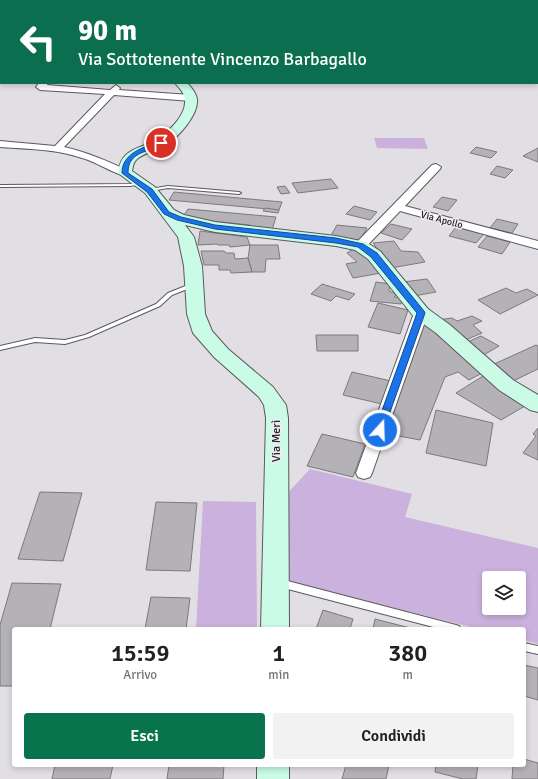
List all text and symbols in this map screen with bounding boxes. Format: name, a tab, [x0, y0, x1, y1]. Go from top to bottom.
text: 90 m	[78, 14, 137, 48]
icon: left	[12, 16, 64, 68]
text: Via Sottotenente Vincenzo Barbagallo	[78, 48, 367, 70]
pin	[144, 126, 178, 160]
icon: arrive	[150, 132, 172, 154]
street label: Via Apollo	[419, 209, 464, 231]
position arrow	[359, 409, 401, 451]
street label: Via Merì	[269, 420, 284, 462]
map controls	[482, 571, 526, 615]
button: layers	[482, 571, 526, 615]
text: 15:59	[111, 638, 169, 668]
text: 1	[272, 638, 285, 668]
text: 380	[388, 638, 427, 668]
text: Arrivo	[123, 667, 157, 683]
text: min	[268, 667, 289, 683]
text: m	[402, 667, 413, 683]
button: Esci	[24, 713, 265, 759]
button: Condividi	[273, 713, 514, 759]

